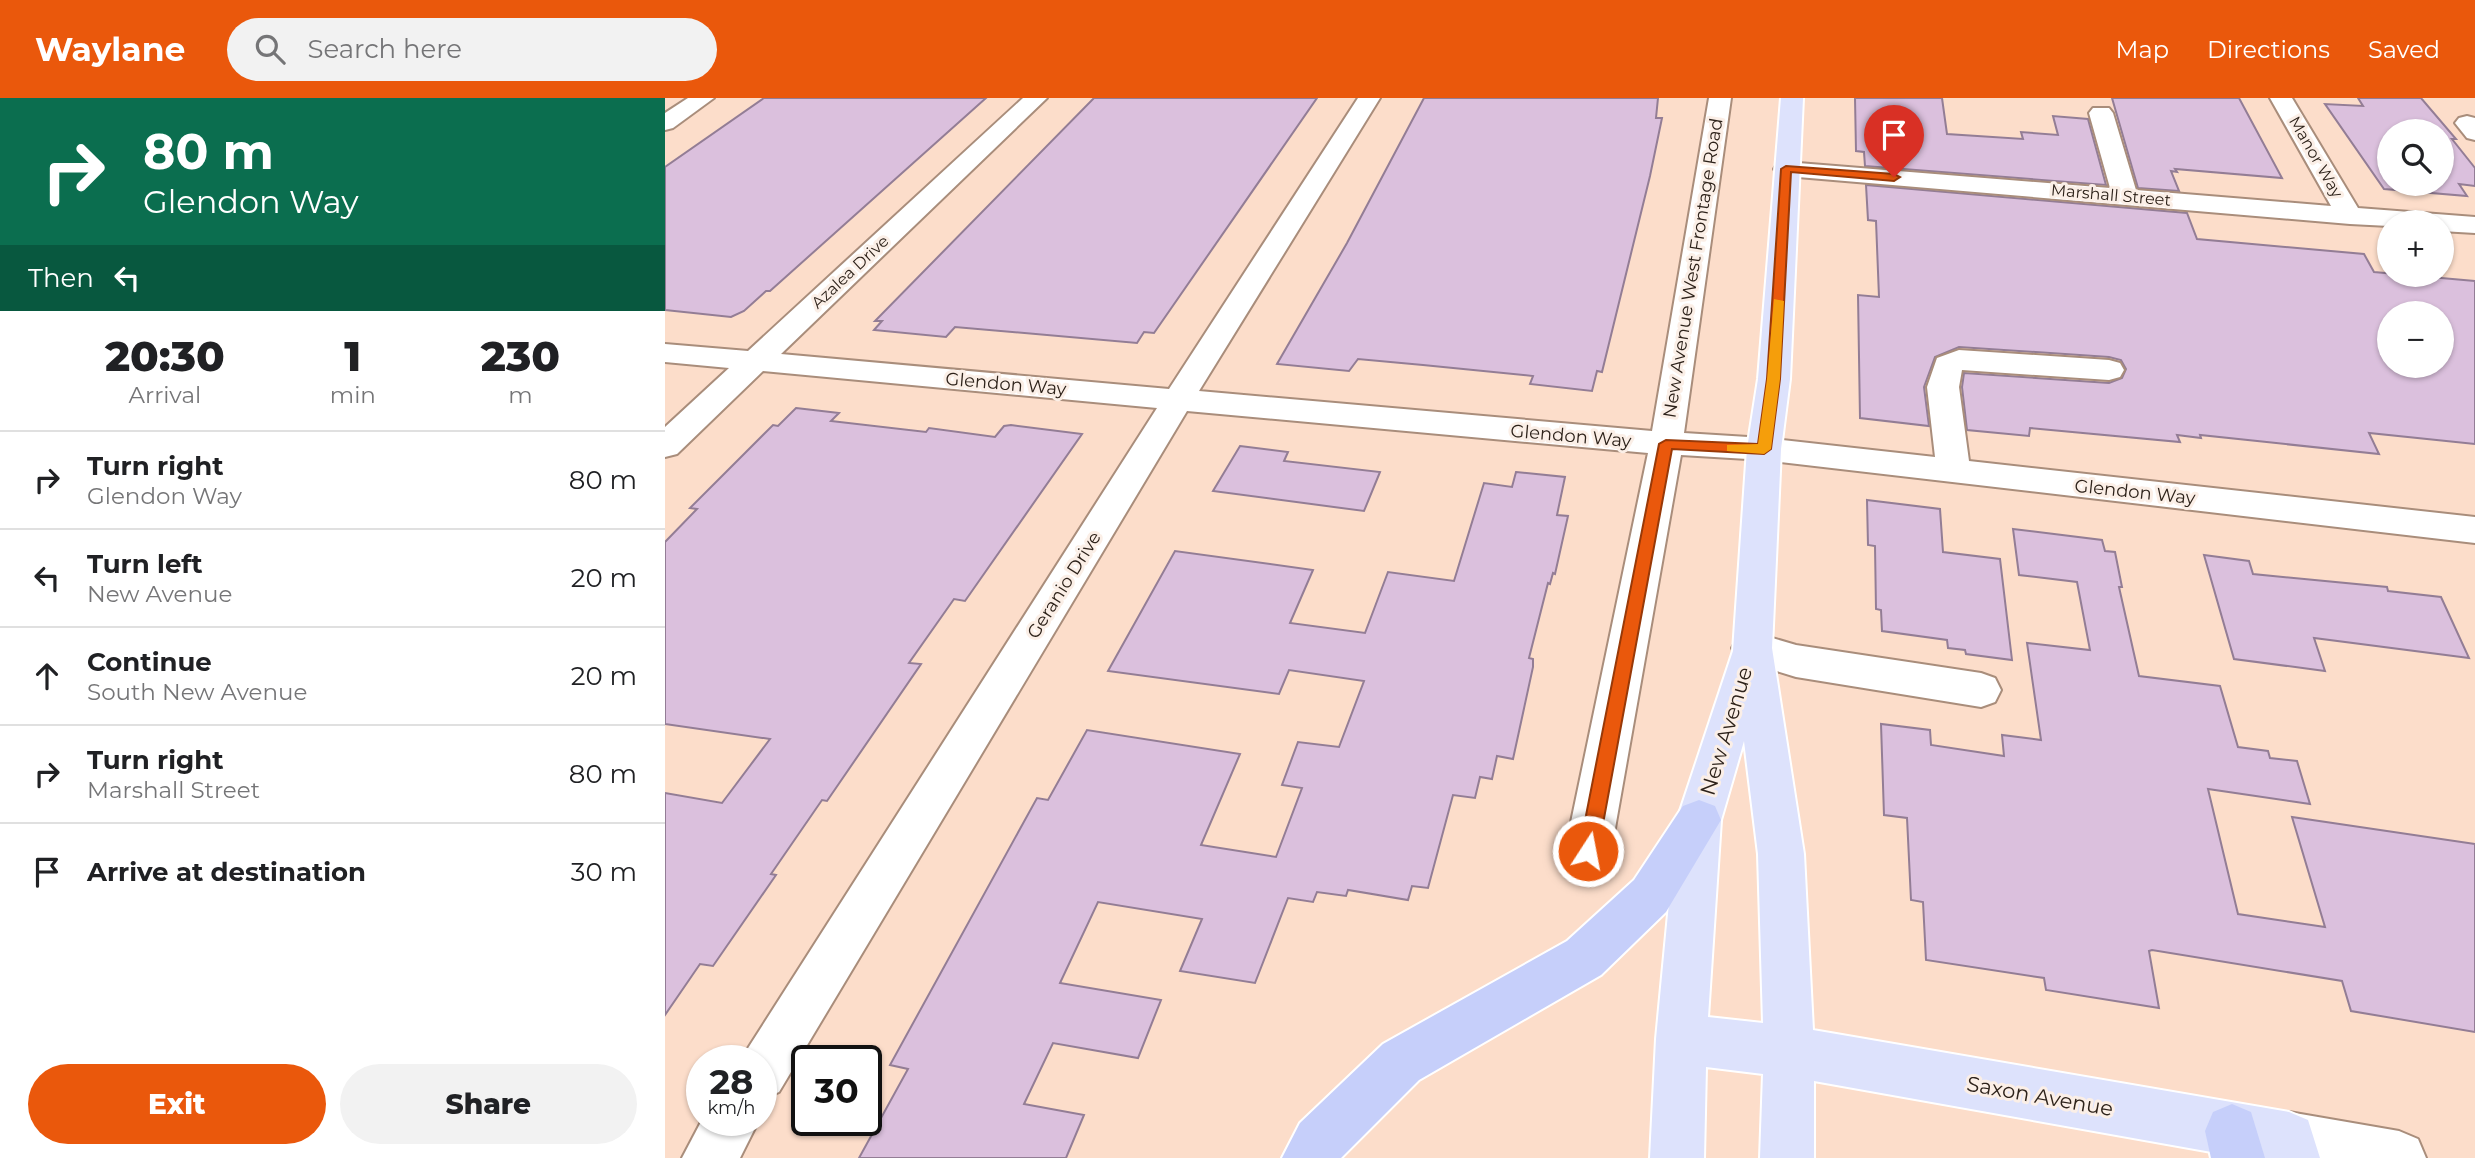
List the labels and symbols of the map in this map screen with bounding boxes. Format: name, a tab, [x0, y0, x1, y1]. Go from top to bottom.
pin	[1864, 105, 1924, 177]
street label: Manor Way	[2285, 113, 2347, 201]
street label: New Avenue West Frontage Road	[1658, 116, 1728, 420]
street label: Marshall Street	[2050, 180, 2172, 210]
street label: Azalea Drive	[808, 232, 892, 312]
street label: Glendon Way	[945, 368, 1068, 400]
street label: Glendon Way	[1510, 420, 1633, 452]
street label: Glendon Way	[2074, 475, 2197, 509]
street label: Geranio Drive	[1022, 527, 1106, 643]
street label: New Avenue	[1695, 664, 1757, 798]
position arrow	[1551, 814, 1625, 888]
speed limit sign: 30	[791, 1045, 882, 1136]
street label: Saxon Avenue	[1965, 1071, 2115, 1121]

